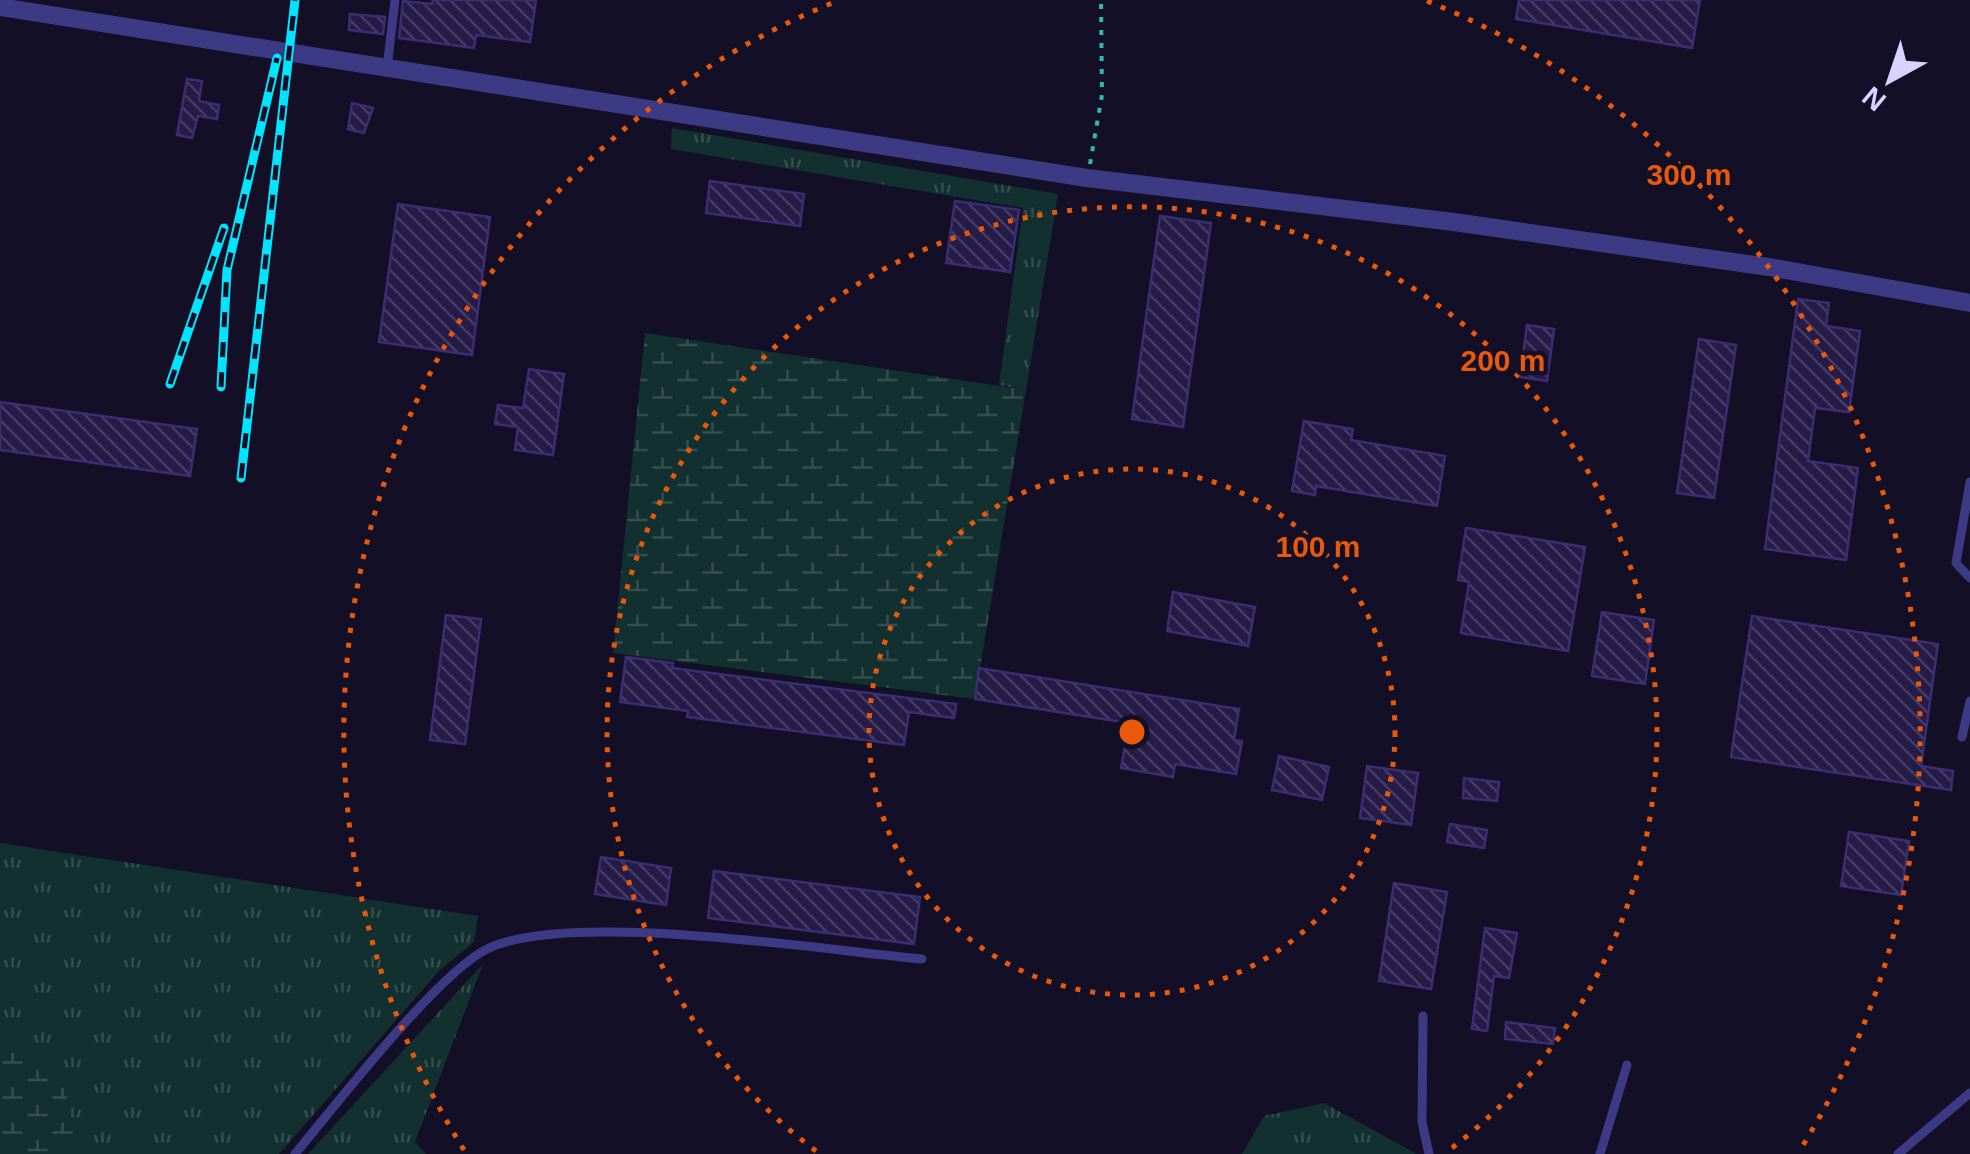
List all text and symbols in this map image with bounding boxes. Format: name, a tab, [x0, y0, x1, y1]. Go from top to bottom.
north arrow	[1840, 30, 1940, 130]
text: N	[1857, 80, 1892, 117]
text: 300 m	[1646, 158, 1732, 191]
text: 200 m	[1460, 344, 1546, 377]
text: 100 m	[1275, 530, 1361, 563]
centre of rings	[1114, 714, 1150, 750]

